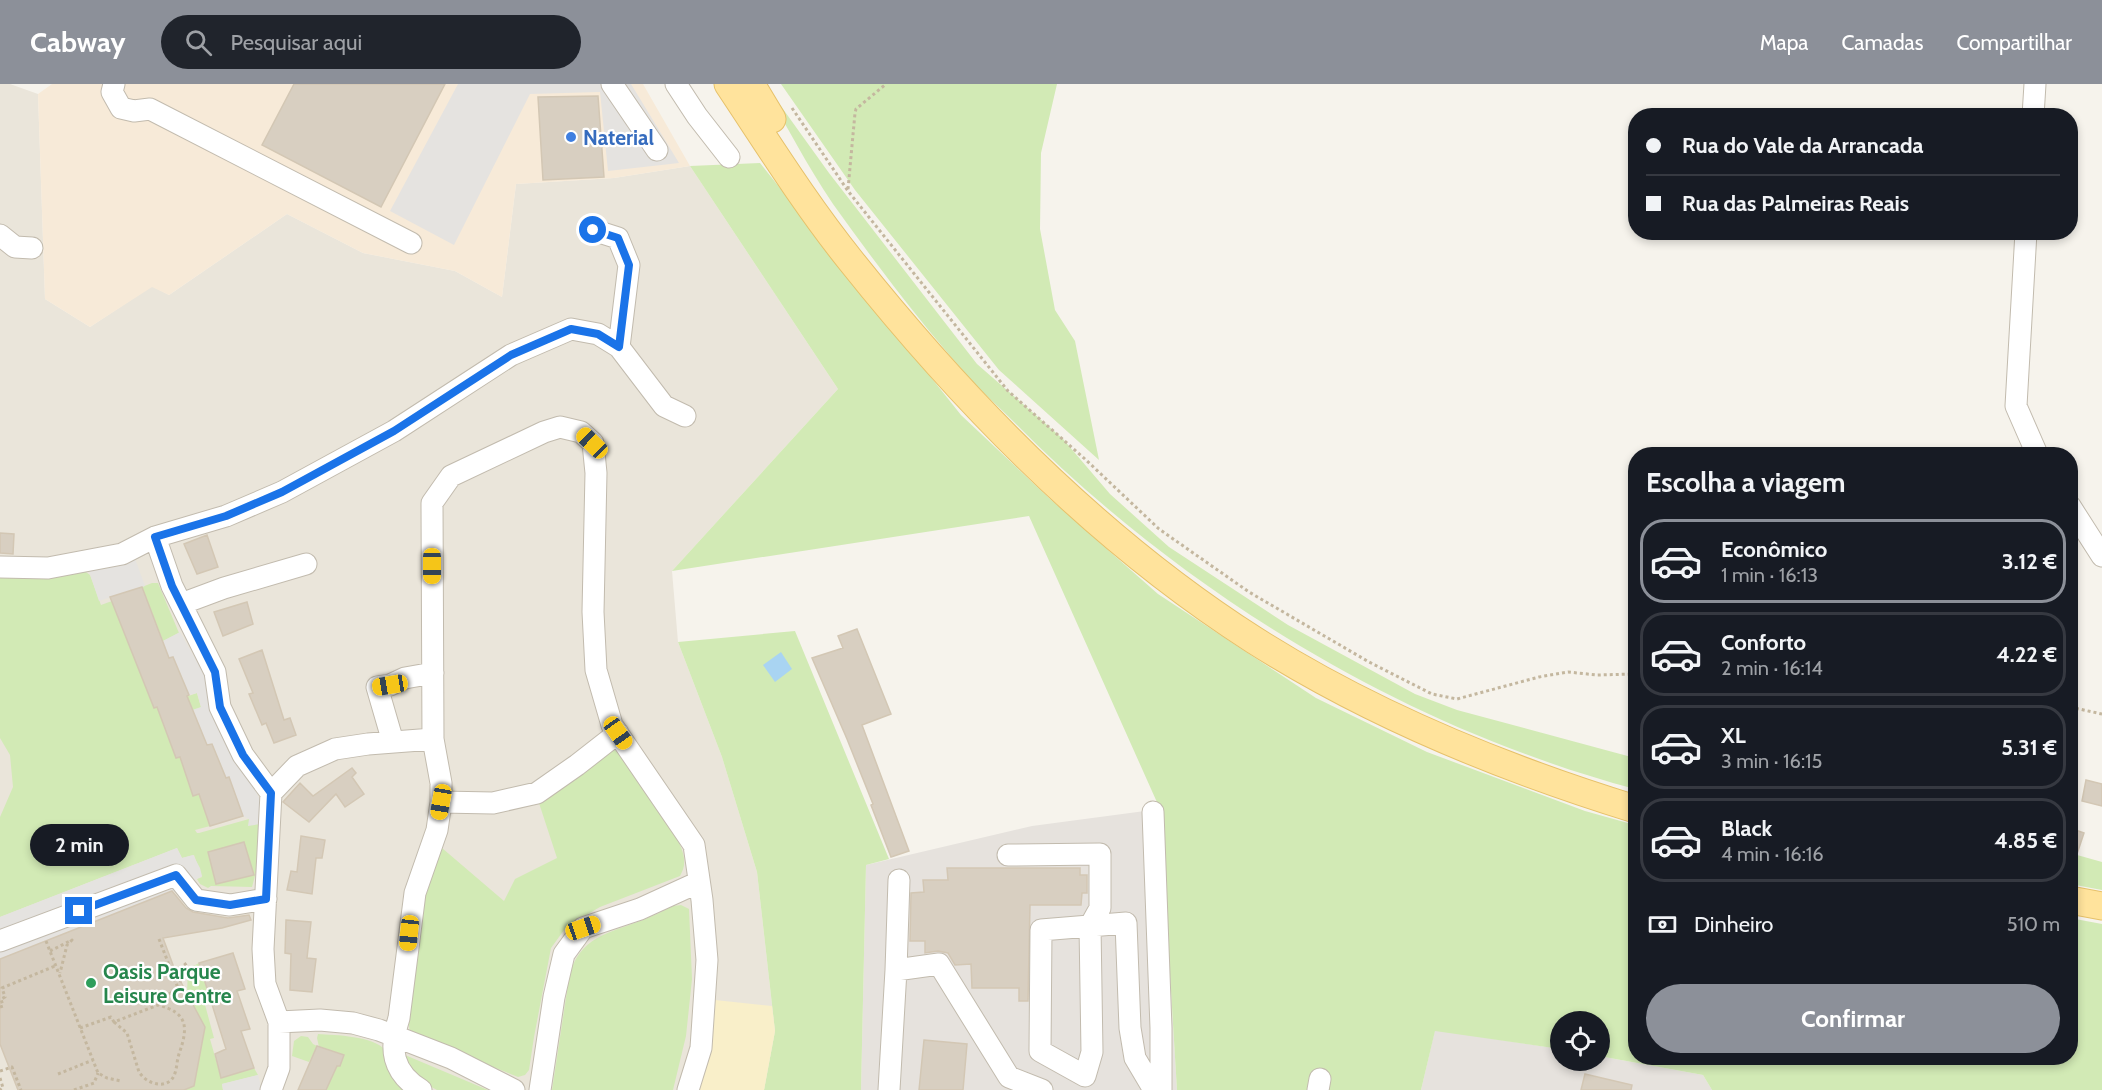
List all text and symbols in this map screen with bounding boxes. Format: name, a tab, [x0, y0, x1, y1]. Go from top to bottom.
search box	[161, 15, 581, 69]
text: Cabway	[30, 25, 125, 59]
icon: search	[182, 26, 215, 59]
text: Pesquisar aqui	[230, 29, 362, 56]
text: Mapa	[1760, 30, 1808, 55]
text: Camadas	[1841, 30, 1923, 55]
text: Compartilhar	[1956, 30, 2072, 55]
place label: Naterial	[583, 125, 654, 150]
marker: Naterial	[564, 130, 578, 144]
text: Rua do Vale da Arrancada	[1682, 132, 1923, 159]
text: Rua das Palmeiras Reais	[1682, 190, 1909, 217]
route start	[579, 216, 606, 243]
car	[573, 424, 611, 462]
text: Escolha a viagem	[1646, 466, 1845, 499]
icon: car	[1649, 534, 1703, 588]
text: Econômico	[1721, 536, 1827, 563]
car	[423, 548, 441, 584]
text: 3.12 €	[2002, 548, 2057, 575]
text: 1 min · 16:13	[1721, 563, 1818, 587]
icon: car	[1649, 627, 1703, 681]
text: Conforto	[1721, 629, 1806, 656]
text: 4.22 €	[1996, 641, 2057, 668]
text: 2 min · 16:14	[1721, 656, 1823, 680]
car	[371, 673, 409, 697]
car	[600, 713, 636, 753]
icon: car	[1649, 720, 1703, 774]
text: XL	[1721, 722, 1746, 749]
text: 5.31 €	[2001, 734, 2057, 761]
text: 3 min · 16:15	[1721, 749, 1822, 773]
car	[429, 783, 453, 821]
icon: car	[1649, 813, 1703, 867]
text: Black	[1721, 815, 1772, 842]
callout: 2 min	[29, 824, 128, 866]
text: 4.85 €	[1994, 827, 2057, 854]
text: 2 min	[55, 833, 104, 857]
text: 4 min · 16:16	[1721, 842, 1824, 866]
route end	[65, 897, 92, 924]
icon: cash	[1646, 908, 1679, 941]
text: Dinheiro	[1694, 911, 1773, 938]
text: 510 m	[2007, 912, 2060, 936]
car	[398, 914, 420, 952]
car	[563, 914, 603, 942]
place label: Oasis Parque Leisure Centre	[103, 959, 232, 1008]
marker: Oasis Parque Leisure Centre	[84, 976, 98, 990]
button: Confirmar	[1646, 984, 2060, 1053]
map controls	[1550, 1011, 1610, 1071]
button: locate	[1550, 1011, 1610, 1071]

